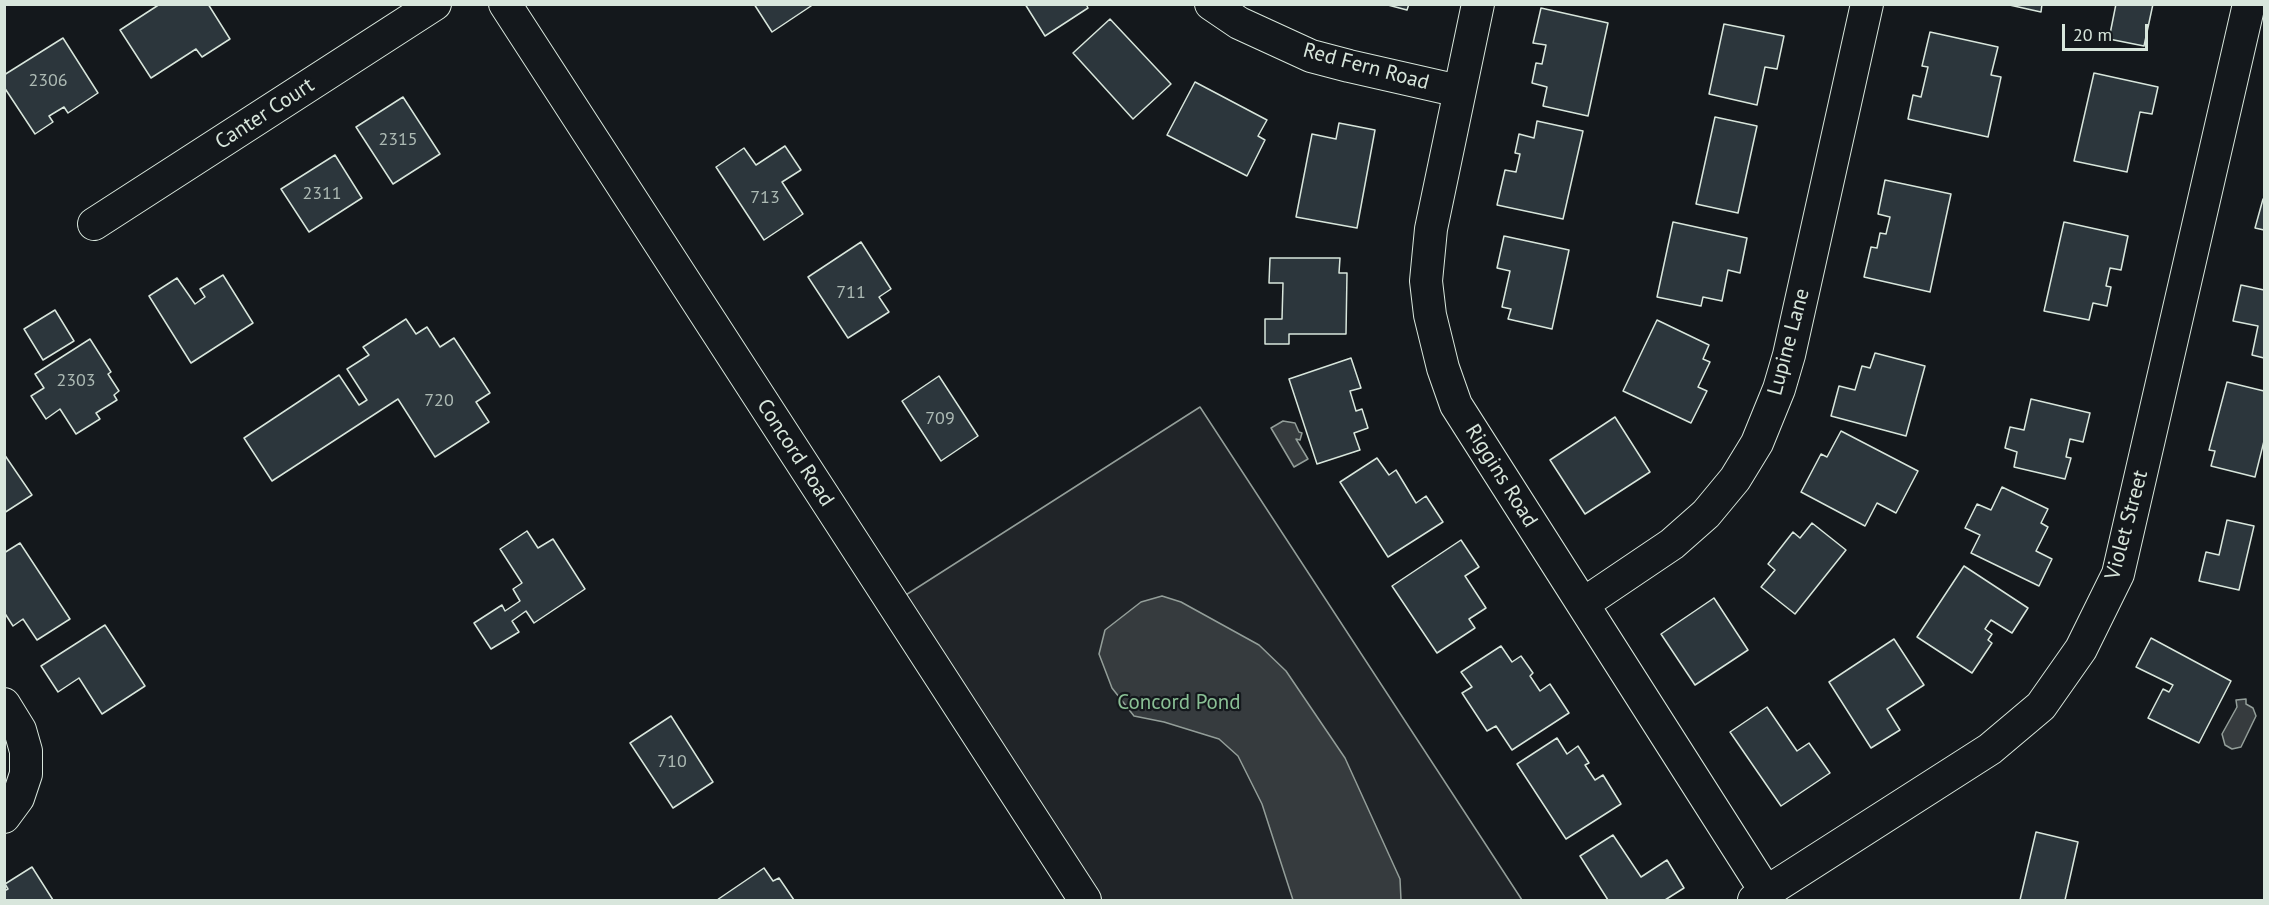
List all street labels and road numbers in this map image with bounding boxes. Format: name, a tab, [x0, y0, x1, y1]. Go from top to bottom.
street label: Red Fern Road	[1300, 38, 1432, 96]
street label: Canter Court	[211, 73, 319, 155]
street label: Lupine Lane	[1763, 286, 1815, 398]
street label: Concord Road	[751, 395, 839, 511]
street label: Riggins Road	[1459, 420, 1543, 532]
street label: Violet Street	[2100, 468, 2154, 582]

